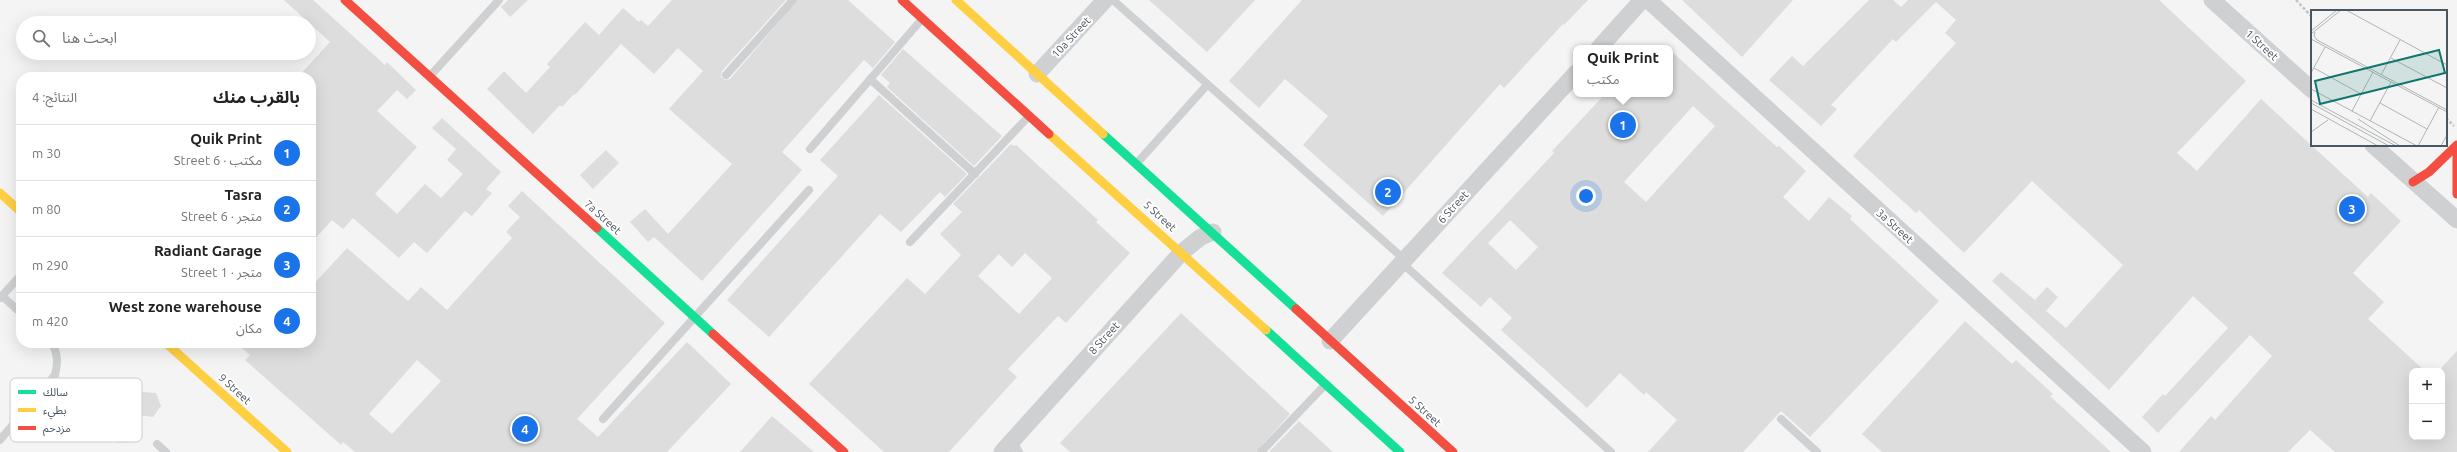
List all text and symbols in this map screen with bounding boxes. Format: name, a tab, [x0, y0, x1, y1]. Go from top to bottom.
inset map	[2311, 10, 2447, 146]
street label: 10a Street	[1049, 14, 1093, 60]
search box	[16, 16, 316, 60]
icon: search	[30, 27, 52, 49]
street label: 1 Street	[2243, 27, 2281, 63]
text: ابحث هنا	[62, 29, 117, 46]
popup	[1573, 45, 1673, 97]
text: Quik Print	[1587, 49, 1659, 66]
text: مكتب	[1587, 72, 1620, 86]
text: بالقرب منك	[213, 87, 300, 106]
text: النتائج: 4	[32, 90, 77, 104]
pin: 1	[1610, 110, 1636, 140]
text: Quik Print	[190, 130, 262, 147]
text: 30 m	[32, 146, 61, 160]
text: 1	[283, 146, 291, 160]
text: مكتب · 6 Street	[174, 153, 262, 167]
pin: 2	[1375, 177, 1401, 207]
text: Tasra	[225, 186, 262, 203]
your location	[1576, 186, 1596, 206]
street label: 6 Street	[1435, 188, 1471, 226]
pin: 3	[2339, 194, 2365, 224]
street label: 7a Street	[582, 197, 624, 237]
street label: 5 Street	[1141, 198, 1179, 234]
text: 80 m	[32, 202, 61, 216]
text: 2	[283, 202, 291, 216]
street label: 3a Street	[1874, 206, 1916, 246]
text: متجر · 6 Street	[181, 209, 262, 223]
text: Radiant Garage	[154, 242, 262, 259]
text: 290 m	[32, 258, 68, 272]
text: 3	[283, 258, 291, 272]
text: متجر · 1 Street	[181, 265, 262, 279]
text: West zone warehouse	[109, 298, 262, 315]
text: 420 m	[32, 314, 68, 328]
text: 4	[283, 314, 291, 328]
street label: 8 Street	[1086, 319, 1122, 357]
text: مكان	[236, 321, 262, 335]
map controls	[2409, 368, 2445, 440]
button: +	[2409, 368, 2445, 404]
street label: 9 Street	[216, 371, 254, 407]
legend	[10, 378, 142, 442]
text: سالك	[43, 386, 68, 398]
street label: 5 Street	[1406, 393, 1444, 429]
text: بطيء	[43, 404, 66, 420]
button: −	[2409, 404, 2445, 440]
pin: 4	[512, 414, 538, 444]
text: مزدحم	[43, 422, 71, 437]

